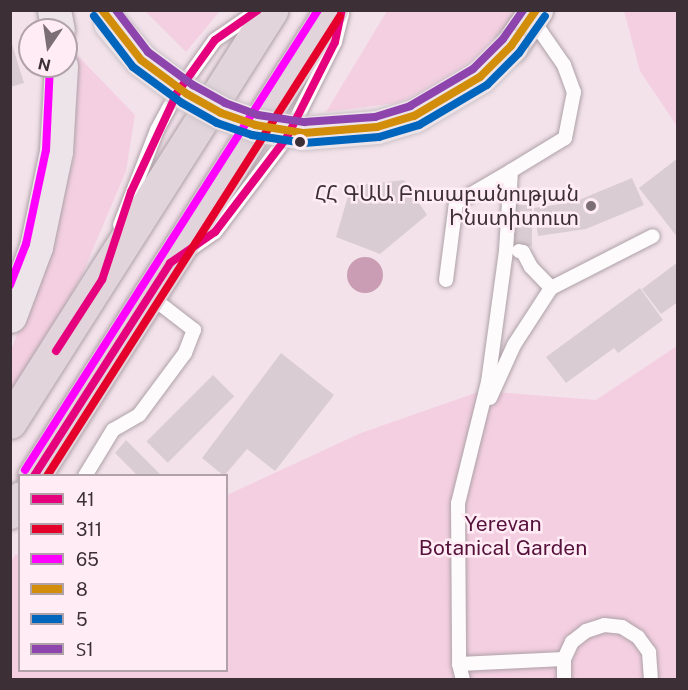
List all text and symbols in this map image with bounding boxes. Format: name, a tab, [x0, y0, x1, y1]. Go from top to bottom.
north arrow	[18, 18, 78, 78]
text: N	[36, 53, 53, 75]
unlabelled marker	[294, 136, 306, 148]
place label: ՀՀ ԳԱԱ Բուսաբանության Ինստիտուտ	[315, 181, 579, 231]
marker: ՀՀ ԳԱԱ Բուսաբանության Ինստիտուտ	[584, 199, 598, 213]
legend	[18, 474, 228, 672]
text: 41	[76, 489, 95, 510]
park label: Yerevan Botanical Garden	[419, 511, 587, 561]
text: 311	[76, 519, 102, 540]
text: 65	[76, 549, 99, 570]
text: 8	[76, 579, 88, 600]
text: 5	[76, 609, 88, 630]
text: Տ1	[76, 639, 94, 660]

